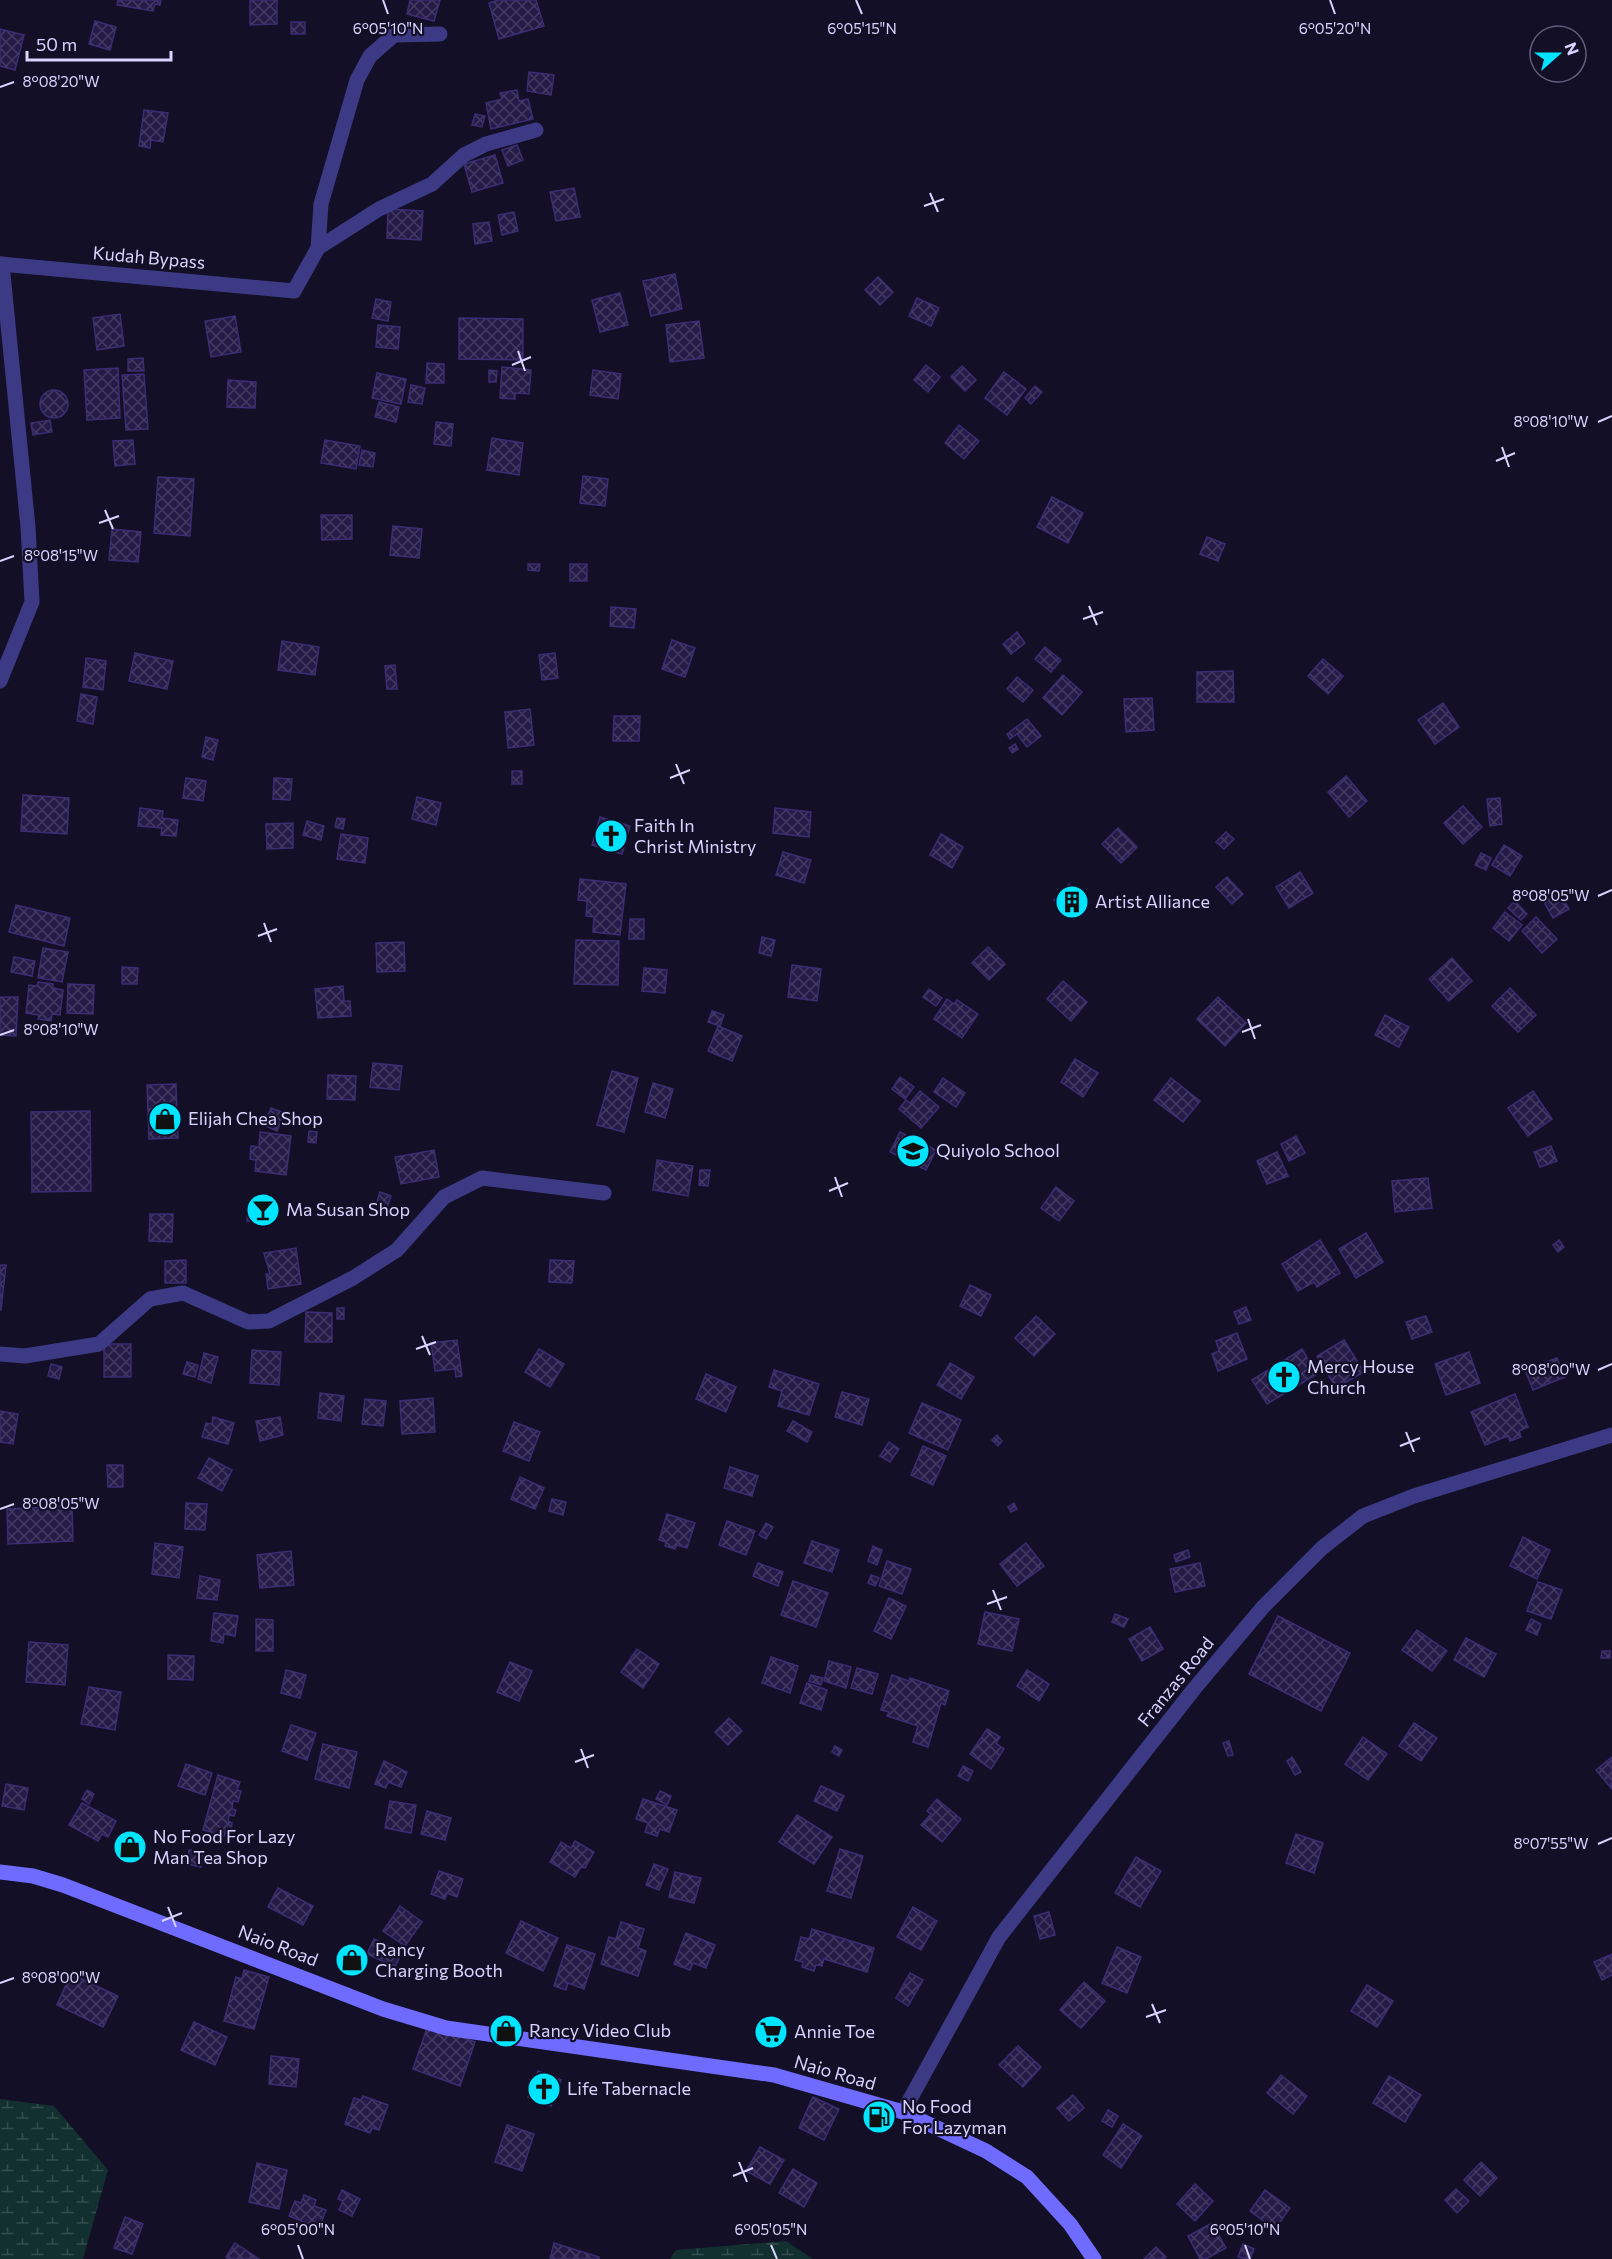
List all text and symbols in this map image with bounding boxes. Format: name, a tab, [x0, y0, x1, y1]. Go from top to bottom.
text: 6°05'10"N	[353, 19, 423, 37]
text: 6°05'15"N	[827, 19, 897, 37]
text: 6°05'20"N	[1299, 19, 1371, 37]
scale bar	[27, 24, 171, 62]
north arrow	[1528, 24, 1588, 84]
text: 50 m	[36, 33, 77, 55]
text: N	[1561, 39, 1583, 57]
text: 8°08'20"W	[23, 72, 100, 90]
street label: Kudah Bypass	[92, 241, 206, 273]
text: 8°08'10"W	[1513, 412, 1589, 430]
text: 8°08'15"W	[24, 546, 98, 564]
place label: Faith In Christ Ministry	[634, 814, 756, 857]
church icon: Faith In Christ Ministry	[593, 818, 629, 854]
building icon: Artist Alliance	[1054, 884, 1090, 920]
text: 8°08'05"W	[1512, 886, 1590, 904]
place label: Artist Alliance	[1095, 890, 1210, 912]
text: 8°08'10"W	[23, 1020, 99, 1038]
shop icon: Elijah Chea Shop	[147, 1101, 183, 1137]
place label: Elijah Chea Shop	[188, 1107, 323, 1129]
school or university icon: Quiyolo School	[895, 1133, 931, 1169]
place label: Quiyolo School	[936, 1139, 1060, 1161]
bar icon: Ma Susan Shop	[245, 1192, 281, 1228]
place label: Ma Susan Shop	[286, 1198, 410, 1220]
place label: Mercy House Church	[1307, 1355, 1414, 1398]
church icon: Mercy House Church	[1266, 1359, 1302, 1395]
text: 8°08'00"W	[1512, 1360, 1590, 1378]
text: 8°08'05"W	[22, 1494, 100, 1512]
street label: Franzas Road	[1132, 1632, 1218, 1731]
place label: No Food For Lazy Man Tea Shop	[153, 1825, 295, 1868]
shop icon: No Food For Lazy Man Tea Shop	[112, 1829, 148, 1865]
text: 8°07'55"W	[1514, 1834, 1588, 1852]
street label: Naio Road	[235, 1920, 321, 1970]
place label: Rancy Charging Booth	[375, 1938, 503, 1981]
shop icon: Rancy Charging Booth	[334, 1942, 370, 1978]
text: 8°08'00"W	[22, 1968, 100, 1986]
shop icon: Rancy Video Club	[488, 2013, 524, 2049]
supermarket icon: Annie Toe	[753, 2014, 789, 2050]
place label: Rancy Video Club	[529, 2019, 671, 2041]
place label: Annie Toe	[794, 2020, 875, 2042]
street label: Naio Road	[792, 2050, 879, 2094]
church icon: Life Tabernacle	[526, 2071, 562, 2107]
place label: Life Tabernacle	[567, 2077, 691, 2099]
place label: No Food For Lazyman	[902, 2095, 1007, 2138]
fuel station icon: No Food For Lazyman	[861, 2099, 897, 2135]
text: 6°05'00"N	[261, 2220, 335, 2238]
text: 6°05'05"N	[735, 2220, 807, 2238]
text: 6°05'10"N	[1210, 2220, 1280, 2238]

